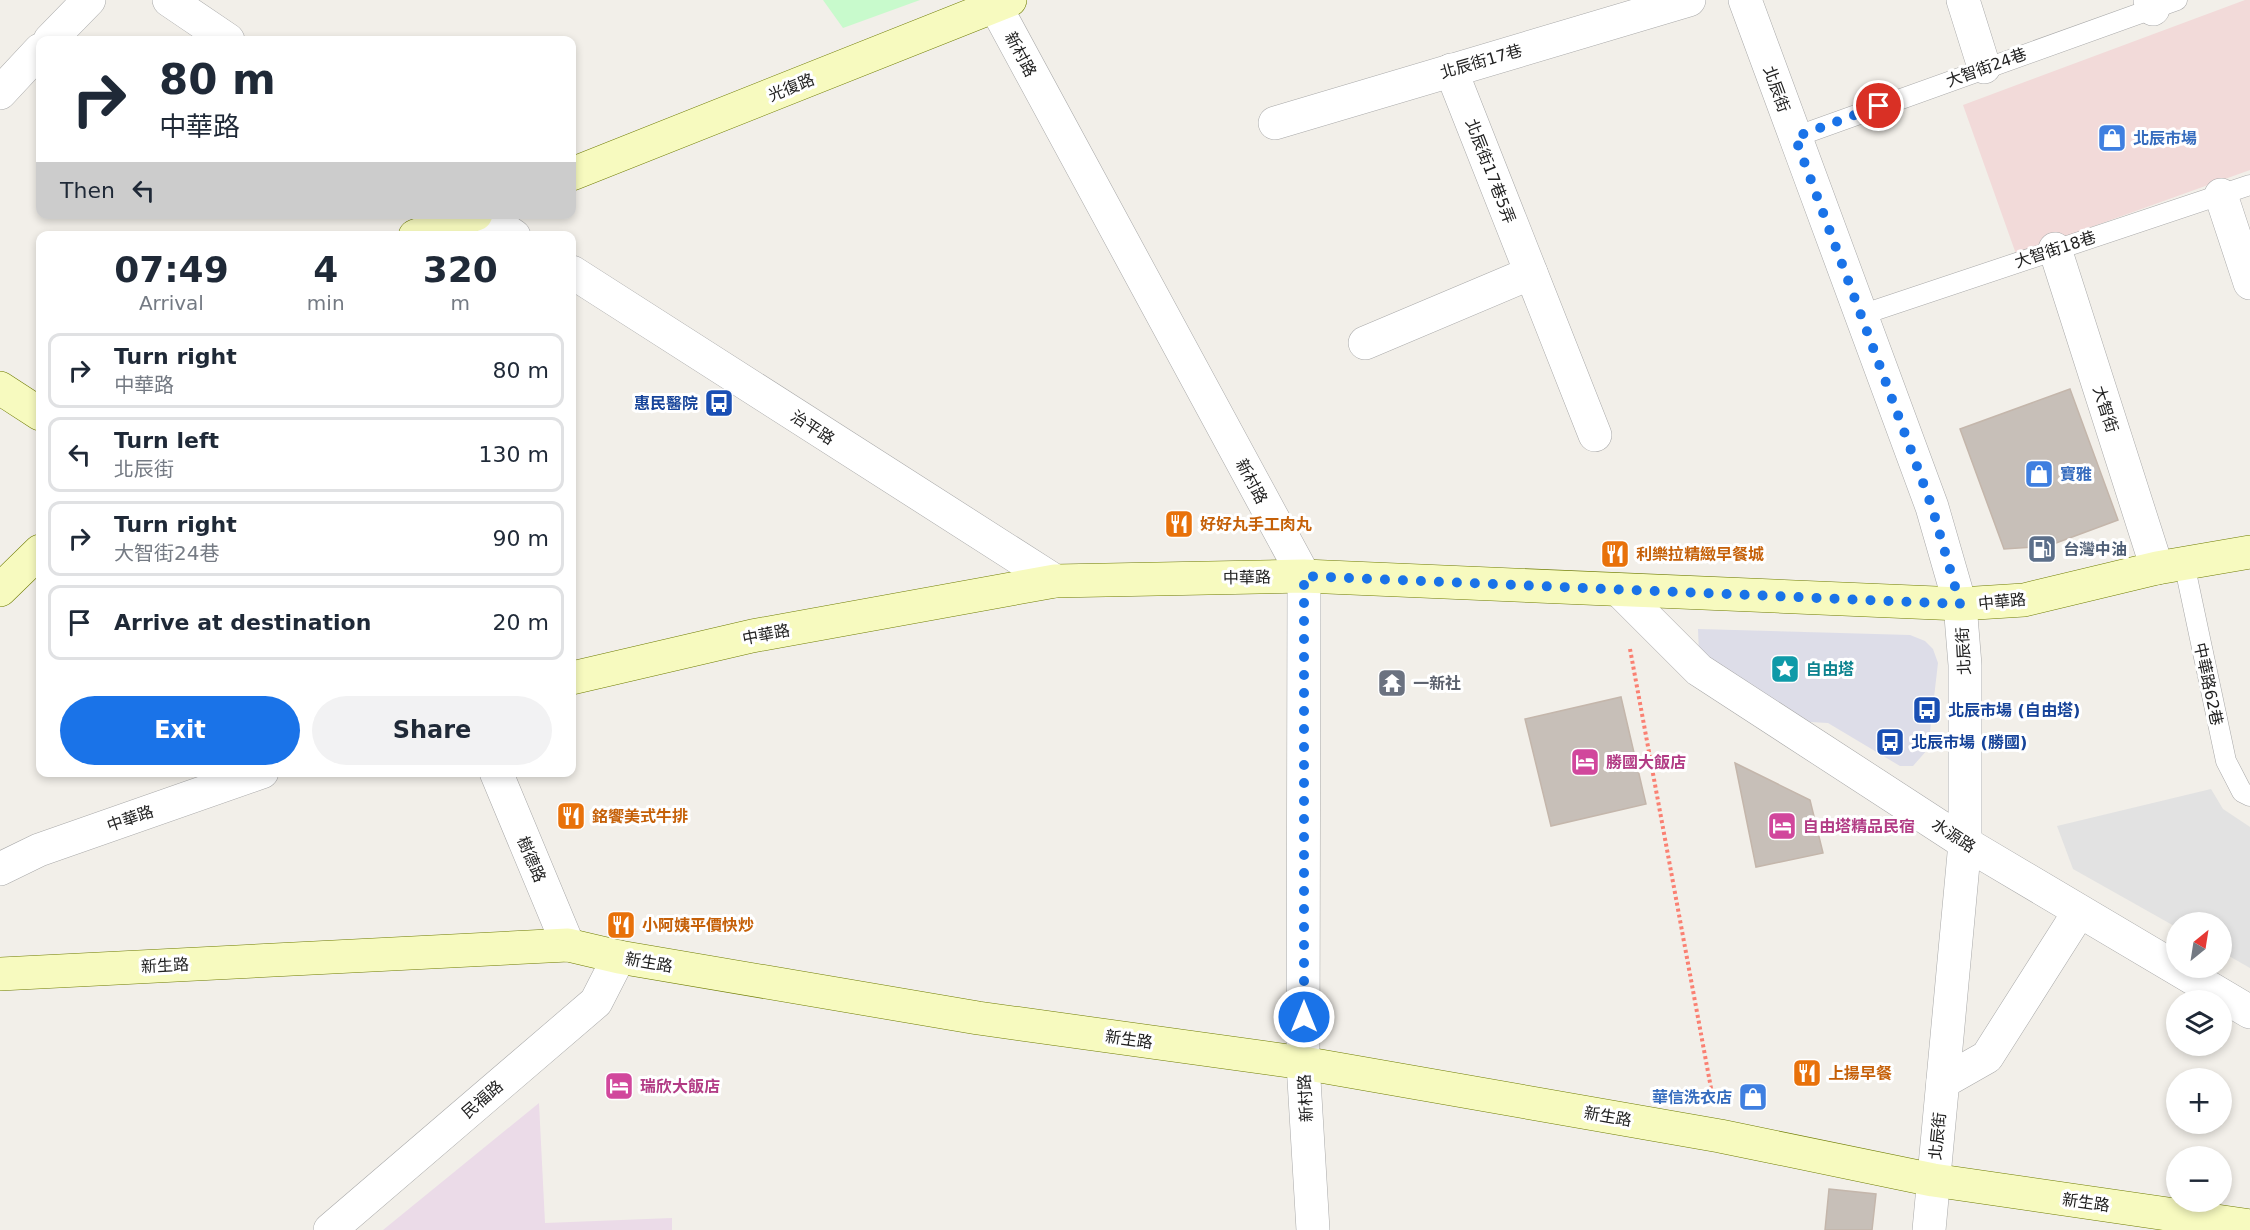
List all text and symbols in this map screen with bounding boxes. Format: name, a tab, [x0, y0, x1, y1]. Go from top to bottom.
street label: 新村路	[1001, 29, 1040, 80]
street label: 北辰街17巷	[1438, 41, 1524, 82]
street label: 大智街24巷	[1943, 44, 2029, 91]
text: 80 m	[159, 55, 276, 104]
icon: right	[60, 60, 138, 138]
street label: 北辰街	[1759, 63, 1794, 115]
street label: 光復路	[765, 70, 817, 105]
pin	[1853, 80, 1904, 131]
icon: arrive	[1862, 89, 1895, 122]
text: 中華路	[159, 111, 240, 142]
street label: 北辰街17巷5弄	[1462, 116, 1519, 226]
shop icon: 北辰市場	[2096, 122, 2128, 154]
place label: 北辰市場	[2133, 129, 2197, 148]
icon: left	[127, 174, 160, 207]
text: Then	[60, 178, 115, 203]
street label: 大智街18巷	[2012, 227, 2098, 272]
text: 07:49	[114, 249, 229, 290]
text: 4	[313, 249, 338, 290]
text: 320	[423, 249, 498, 290]
text: Arrival	[139, 291, 204, 315]
text: min	[307, 291, 345, 315]
text: m	[451, 291, 470, 315]
text: Turn right	[114, 344, 237, 369]
icon: right	[63, 354, 96, 387]
text: 80 m	[493, 358, 549, 383]
text: 中華路	[114, 373, 174, 397]
street label: 大智街	[2089, 383, 2122, 435]
bus stop icon: 惠民醫院	[703, 387, 735, 419]
place label: 惠民醫院	[634, 394, 698, 413]
street label: 治平路	[787, 406, 838, 448]
text: Turn left	[114, 428, 219, 453]
icon: left	[63, 438, 96, 471]
text: 130 m	[479, 442, 549, 467]
street label: 新村路	[1232, 456, 1271, 507]
text: 北辰街	[114, 457, 174, 481]
shop icon: 寶雅	[2023, 458, 2055, 490]
place label: 寶雅	[2060, 465, 2092, 484]
restaurant icon: 好好丸手工肉丸	[1163, 508, 1195, 540]
text: Turn right	[114, 512, 237, 537]
place label: 好好丸手工肉丸	[1200, 515, 1312, 534]
icon: right	[63, 522, 96, 555]
text: 90 m	[493, 526, 549, 551]
fuel station icon: 台灣中油	[2026, 533, 2058, 565]
restaurant icon: 利樂拉精緻早餐城	[1599, 538, 1631, 570]
place label: 台灣中油	[2063, 540, 2127, 559]
text: 大智街24巷	[114, 541, 219, 565]
place label: 利樂拉精緻早餐城	[1636, 545, 1764, 564]
street label: 中華路	[1223, 568, 1271, 587]
street label: 中華路	[1977, 590, 2027, 613]
icon: arrive	[63, 606, 96, 639]
text: Arrive at destination	[114, 610, 371, 635]
text: 20 m	[493, 610, 549, 635]
street label: 中華路	[741, 621, 791, 648]
street label: 北辰街	[1953, 627, 1974, 675]
street label: 中華路62巷	[2190, 641, 2227, 727]
place icon: 自由塔	[1769, 653, 1801, 685]
place label: 自由塔	[1806, 660, 1854, 679]
temple icon: 一新社	[1376, 667, 1408, 699]
place label: 一新社	[1413, 674, 1461, 693]
bus stop icon: 北辰市場 (自由塔)	[1911, 694, 1943, 726]
button: Exit	[60, 696, 300, 765]
button: Share	[312, 696, 552, 765]
place label: 北辰市場 (自由塔)	[1948, 701, 2080, 720]
bus stop icon: 北辰市場 (勝國)	[1874, 726, 1906, 758]
place label: 北辰市場 (勝國)	[1911, 733, 2027, 752]
hotel icon: 勝國大飯店	[1569, 746, 1601, 778]
place label: 勝國大飯店	[1606, 753, 1686, 772]
restaurant icon: 銘饗美式牛排	[555, 800, 587, 832]
street label: 中華路	[104, 802, 156, 835]
place label: 銘饗美式牛排	[592, 807, 688, 826]
hotel icon: 自由塔精品民宿	[1766, 810, 1798, 842]
street label: 水源路	[1928, 814, 1979, 856]
place label: 自由塔精品民宿	[1803, 817, 1915, 836]
street label: 樹德路	[513, 833, 550, 885]
restaurant icon: 小阿姨平價快炒	[605, 909, 637, 941]
north arrow	[2166, 912, 2232, 978]
map controls	[2166, 912, 2232, 1212]
place label: 小阿姨平價快炒	[642, 916, 754, 935]
street label: 新生路	[624, 949, 674, 976]
street label: 新生路	[141, 955, 189, 976]
position arrow	[1272, 985, 1336, 1049]
button: layers	[2166, 990, 2232, 1056]
street label: 新生路	[1104, 1027, 1154, 1052]
restaurant icon: 上揚早餐	[1791, 1057, 1823, 1089]
place label: 上揚早餐	[1828, 1064, 1892, 1083]
button: +	[2166, 1068, 2232, 1134]
hotel icon: 瑞欣大飯店	[603, 1070, 635, 1102]
street label: 新村路	[1295, 1074, 1316, 1122]
street label: 民福路	[458, 1076, 507, 1122]
place label: 瑞欣大飯店	[640, 1077, 720, 1096]
shop icon: 華信洗衣店	[1737, 1081, 1769, 1113]
place label: 華信洗衣店	[1652, 1088, 1732, 1107]
street label: 新生路	[1583, 1103, 1633, 1130]
street label: 北辰街	[1926, 1111, 1949, 1161]
button: −	[2166, 1146, 2232, 1212]
street label: 新生路	[2061, 1190, 2111, 1215]

